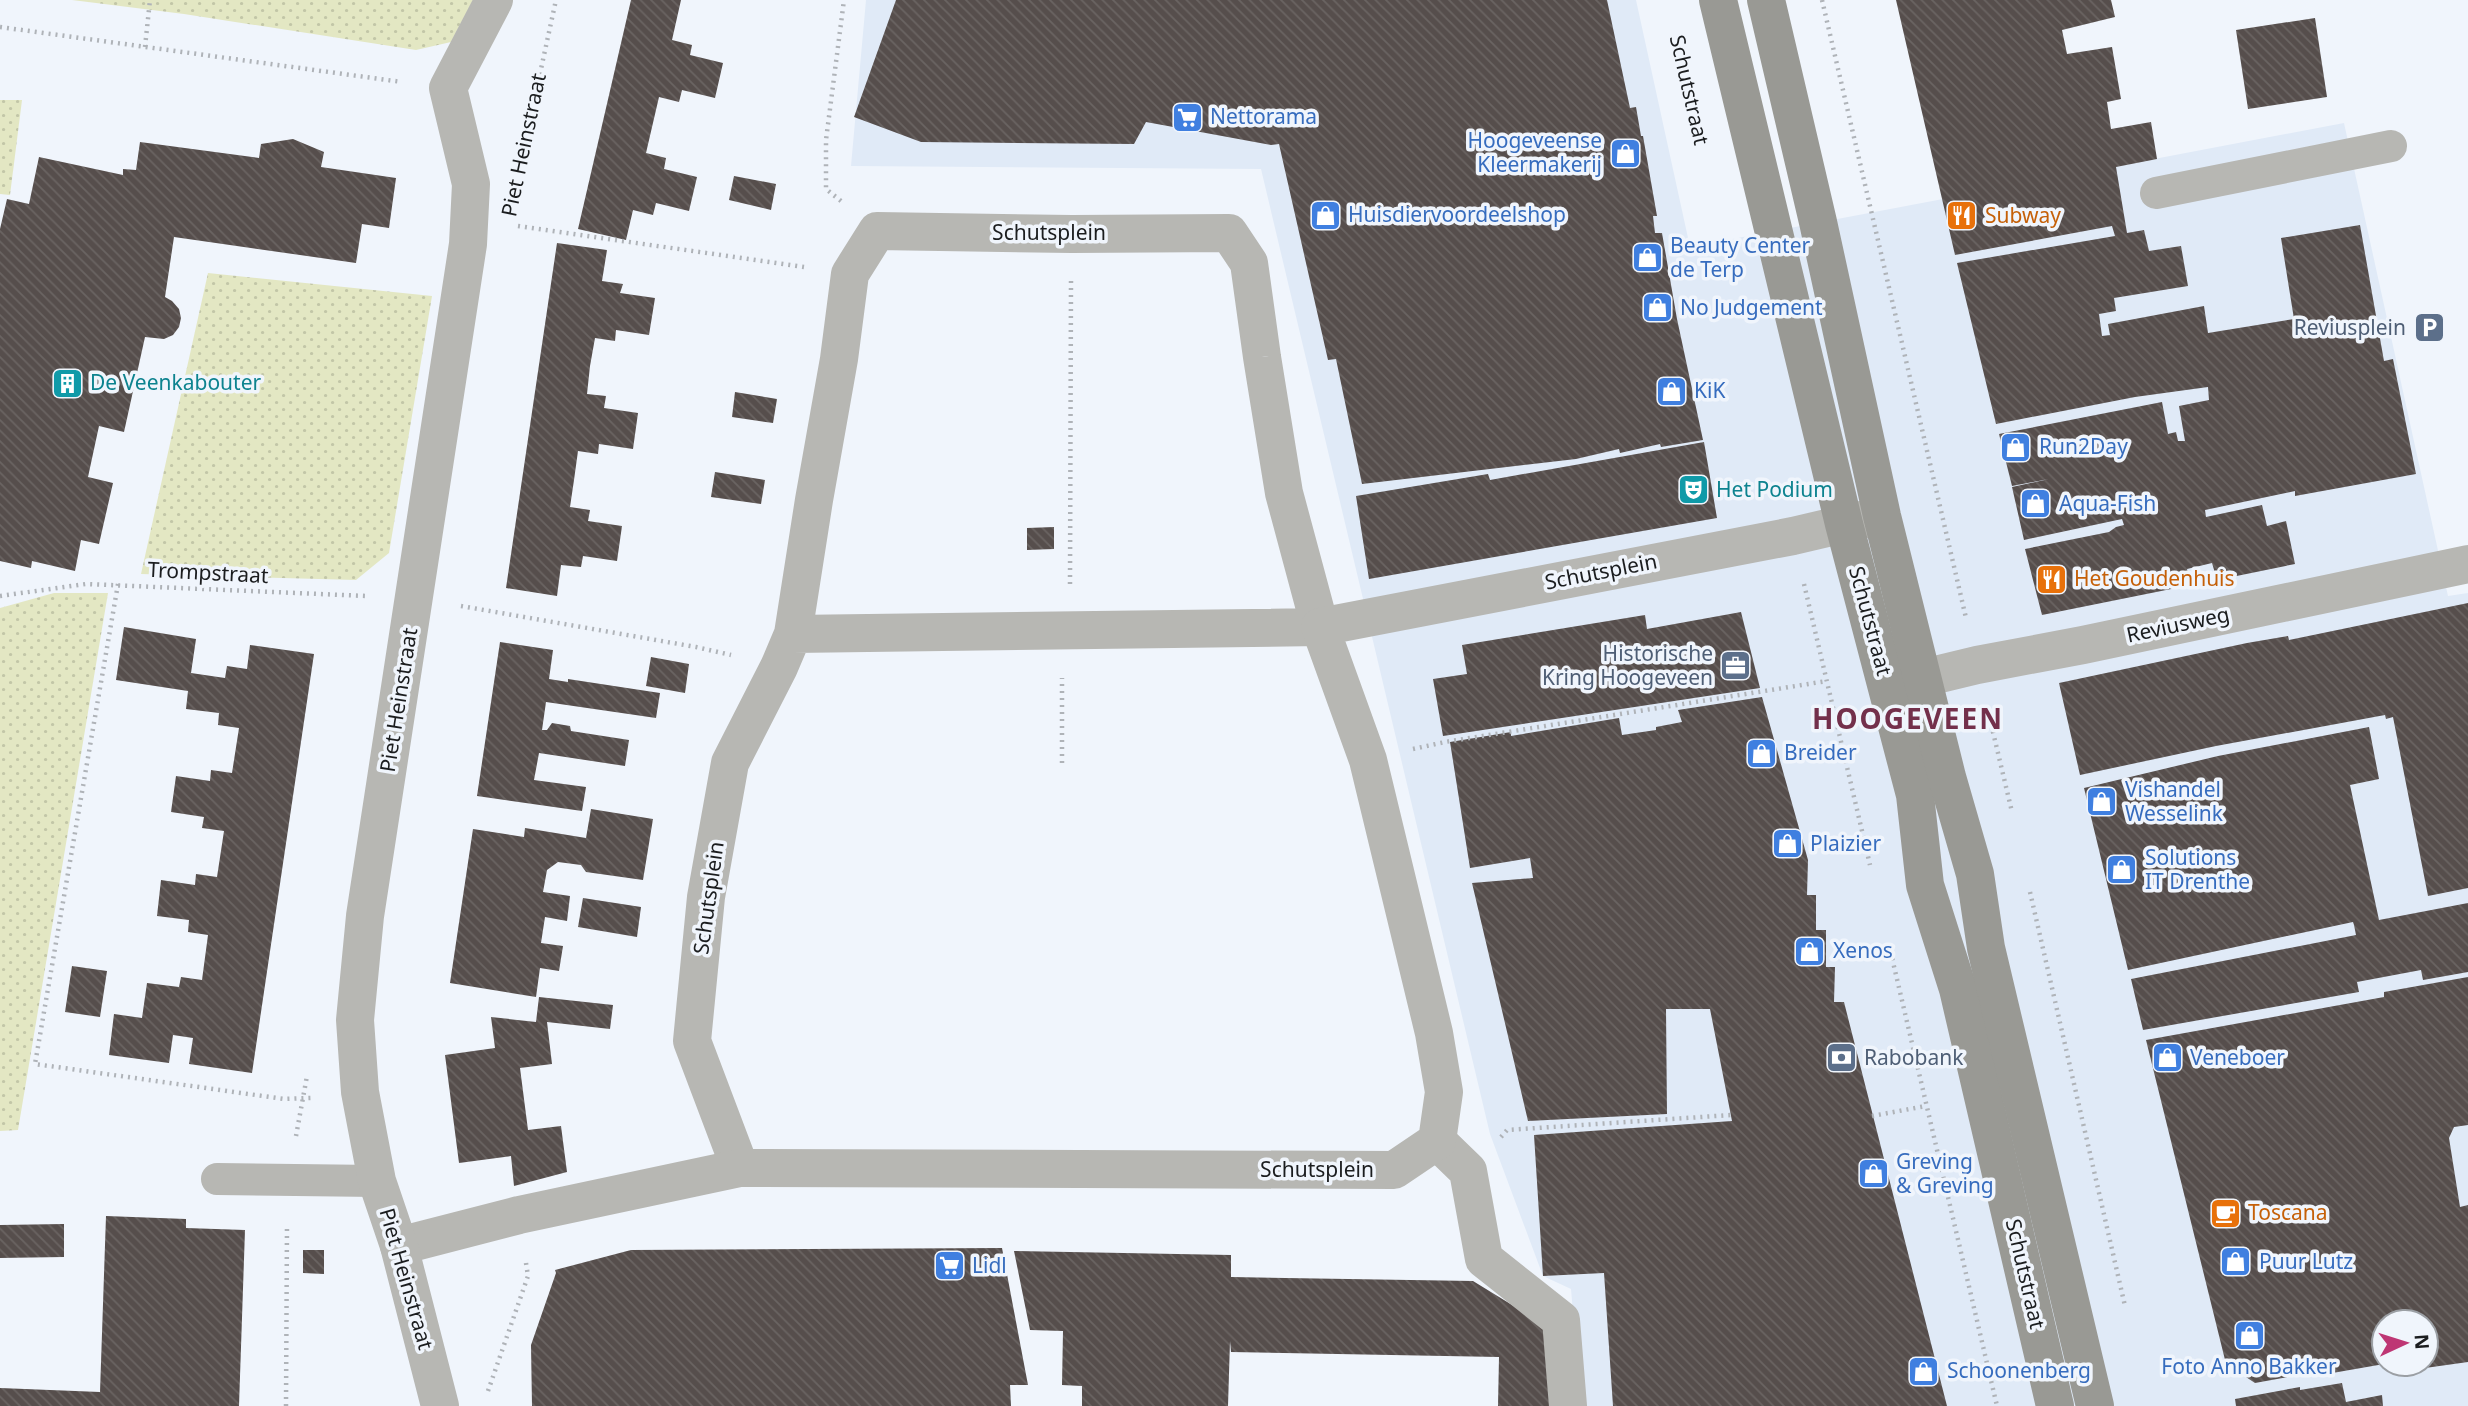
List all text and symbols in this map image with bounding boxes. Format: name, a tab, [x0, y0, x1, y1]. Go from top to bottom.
street label: Schutstraat	[1664, 32, 1716, 148]
street label: Piet Heinstraat	[494, 70, 552, 219]
supermarket icon: Nettorama	[1170, 100, 1204, 134]
place label: Nettorama	[1210, 102, 1317, 130]
place label: Hoogeveense Kleermakerij	[1467, 126, 1602, 178]
shop icon: Hoogeveense Kleermakerij	[1608, 136, 1642, 170]
shop icon: Huisdiervoordeelshop	[1308, 198, 1342, 232]
restaurant icon: Subway	[1945, 199, 1979, 233]
place label: Huisdiervoordeelshop	[1348, 200, 1566, 228]
place label: Subway	[1985, 201, 2061, 229]
street label: Schutsplein	[992, 218, 1106, 246]
place label: Beauty Center de Terp	[1670, 231, 1811, 283]
shop icon: Beauty Center de Terp	[1630, 241, 1664, 275]
shop icon: No Judgement	[1640, 291, 1674, 325]
place label: No Judgement	[1680, 293, 1823, 321]
parking icon: Reviusplein	[2412, 311, 2446, 345]
place label: Reviusplein	[2294, 313, 2406, 341]
building icon: De Veenkabouter	[50, 366, 84, 400]
place label: De Veenkabouter	[90, 368, 261, 396]
shop icon: KiK	[1654, 374, 1688, 408]
place label: KiK	[1694, 376, 1725, 404]
shop icon: Run2Day	[1999, 430, 2033, 464]
place label: Run2Day	[2039, 432, 2128, 460]
theatre icon: Het Podium	[1676, 473, 1710, 507]
place label: Het Podium	[1716, 475, 1833, 503]
shop icon: Aqua-Fish	[2019, 487, 2053, 521]
place label: Aqua-Fish	[2059, 489, 2156, 517]
street label: Schutsplein	[1542, 546, 1659, 596]
street label: Trompstraat	[147, 555, 270, 589]
restaurant icon: Het Goudenhuis	[2034, 562, 2068, 596]
street label: Schutstraat	[1843, 563, 1899, 679]
place label: Het Goudenhuis	[2074, 564, 2235, 592]
street label: Reviusweg	[2124, 599, 2232, 649]
street label: Piet Heinstraat	[373, 625, 423, 774]
place label: Historische Kring Hoogeveen	[1542, 639, 1713, 691]
office icon: Historische Kring Hoogeveen	[1719, 649, 1753, 683]
district label: HOOGEVEEN	[1812, 699, 2004, 737]
shop icon: Breider	[1744, 736, 1778, 770]
place label: Breider	[1784, 738, 1857, 766]
place label: Vishandel Wesselink	[2125, 775, 2224, 827]
shop icon: Vishandel Wesselink	[2085, 785, 2119, 819]
shop icon: Plaizier	[1770, 827, 1804, 861]
place label: Plaizier	[1810, 829, 1881, 857]
street label: Schutsplein	[686, 840, 730, 956]
place label: Solutions IT Drenthe	[2145, 843, 2250, 895]
shop icon: Solutions IT Drenthe	[2105, 853, 2139, 887]
shop icon: Xenos	[1793, 934, 1827, 968]
place label: Xenos	[1833, 936, 1893, 964]
bank icon: Rabobank	[1824, 1041, 1858, 1075]
shop icon: Veneboer	[2150, 1041, 2184, 1075]
place label: Rabobank	[1864, 1043, 1964, 1071]
place label: Veneboer	[2190, 1043, 2285, 1071]
place label: Greving & Greving	[1896, 1147, 1994, 1199]
street label: Schutsplein	[1260, 1155, 1374, 1183]
shop icon: Greving & Greving	[1856, 1157, 1890, 1191]
cafe icon: Toscana	[2208, 1196, 2242, 1230]
place label: Toscana	[2248, 1198, 2328, 1226]
street label: Piet Heinstraat	[373, 1205, 441, 1353]
street label: Schutstraat	[2000, 1216, 2052, 1332]
shop icon: Puur Lutz	[2219, 1245, 2253, 1279]
place label: Puur Lutz	[2259, 1247, 2353, 1275]
supermarket icon: Lidl	[932, 1249, 966, 1283]
place label: Lidl	[972, 1251, 1007, 1279]
north arrow	[2370, 1308, 2440, 1378]
shop icon: Foto Anno Bakker	[2232, 1318, 2266, 1352]
text: N	[2408, 1333, 2435, 1350]
place label: Foto Anno Bakker	[2161, 1352, 2337, 1380]
shop icon: Schoonenberg	[1907, 1354, 1941, 1388]
place label: Schoonenberg	[1947, 1356, 2091, 1384]

